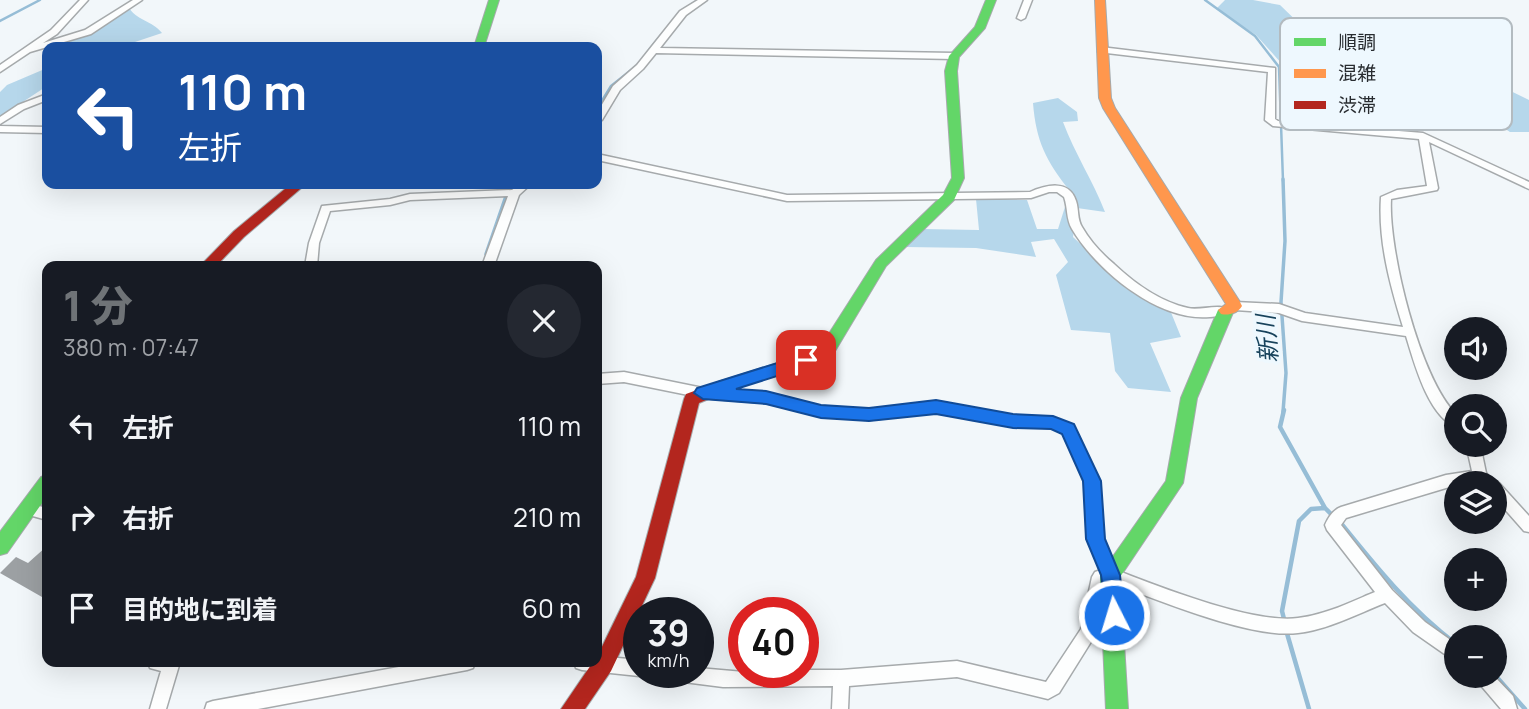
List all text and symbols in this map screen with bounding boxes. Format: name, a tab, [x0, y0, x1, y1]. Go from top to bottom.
legend	[1280, 18, 1512, 130]
text: 順調	[1338, 29, 1376, 55]
text: 110 m	[178, 58, 307, 125]
text: 混雑	[1338, 60, 1376, 86]
icon: left	[63, 70, 154, 161]
text: 渋滞	[1338, 92, 1376, 118]
text: 左折	[178, 125, 242, 169]
text: 1 分	[63, 276, 132, 334]
button: close	[507, 284, 581, 358]
water label: 新川	[1248, 311, 1284, 364]
map controls	[1444, 317, 1507, 688]
button: sound	[1444, 317, 1507, 380]
pin	[776, 330, 836, 390]
text: 380 m · 07:47	[63, 331, 199, 363]
icon: arrive	[787, 341, 825, 379]
button: search	[1444, 394, 1507, 457]
icon: left	[63, 407, 101, 445]
text: 110 m	[518, 408, 581, 444]
text: 左折	[122, 409, 174, 445]
button: layers	[1444, 471, 1507, 534]
icon: right	[63, 498, 101, 536]
text: 210 m	[513, 499, 581, 535]
text: 右折	[122, 500, 174, 536]
button: +	[1444, 548, 1507, 611]
position arrow	[1077, 578, 1151, 652]
icon: arrive	[63, 589, 101, 627]
text: 60 m	[522, 590, 581, 626]
text: 目的地に到着	[122, 591, 278, 627]
speed limit sign: 40	[728, 597, 819, 688]
text: 39	[647, 609, 690, 657]
button: −	[1444, 625, 1507, 688]
text: km/h	[648, 648, 689, 672]

